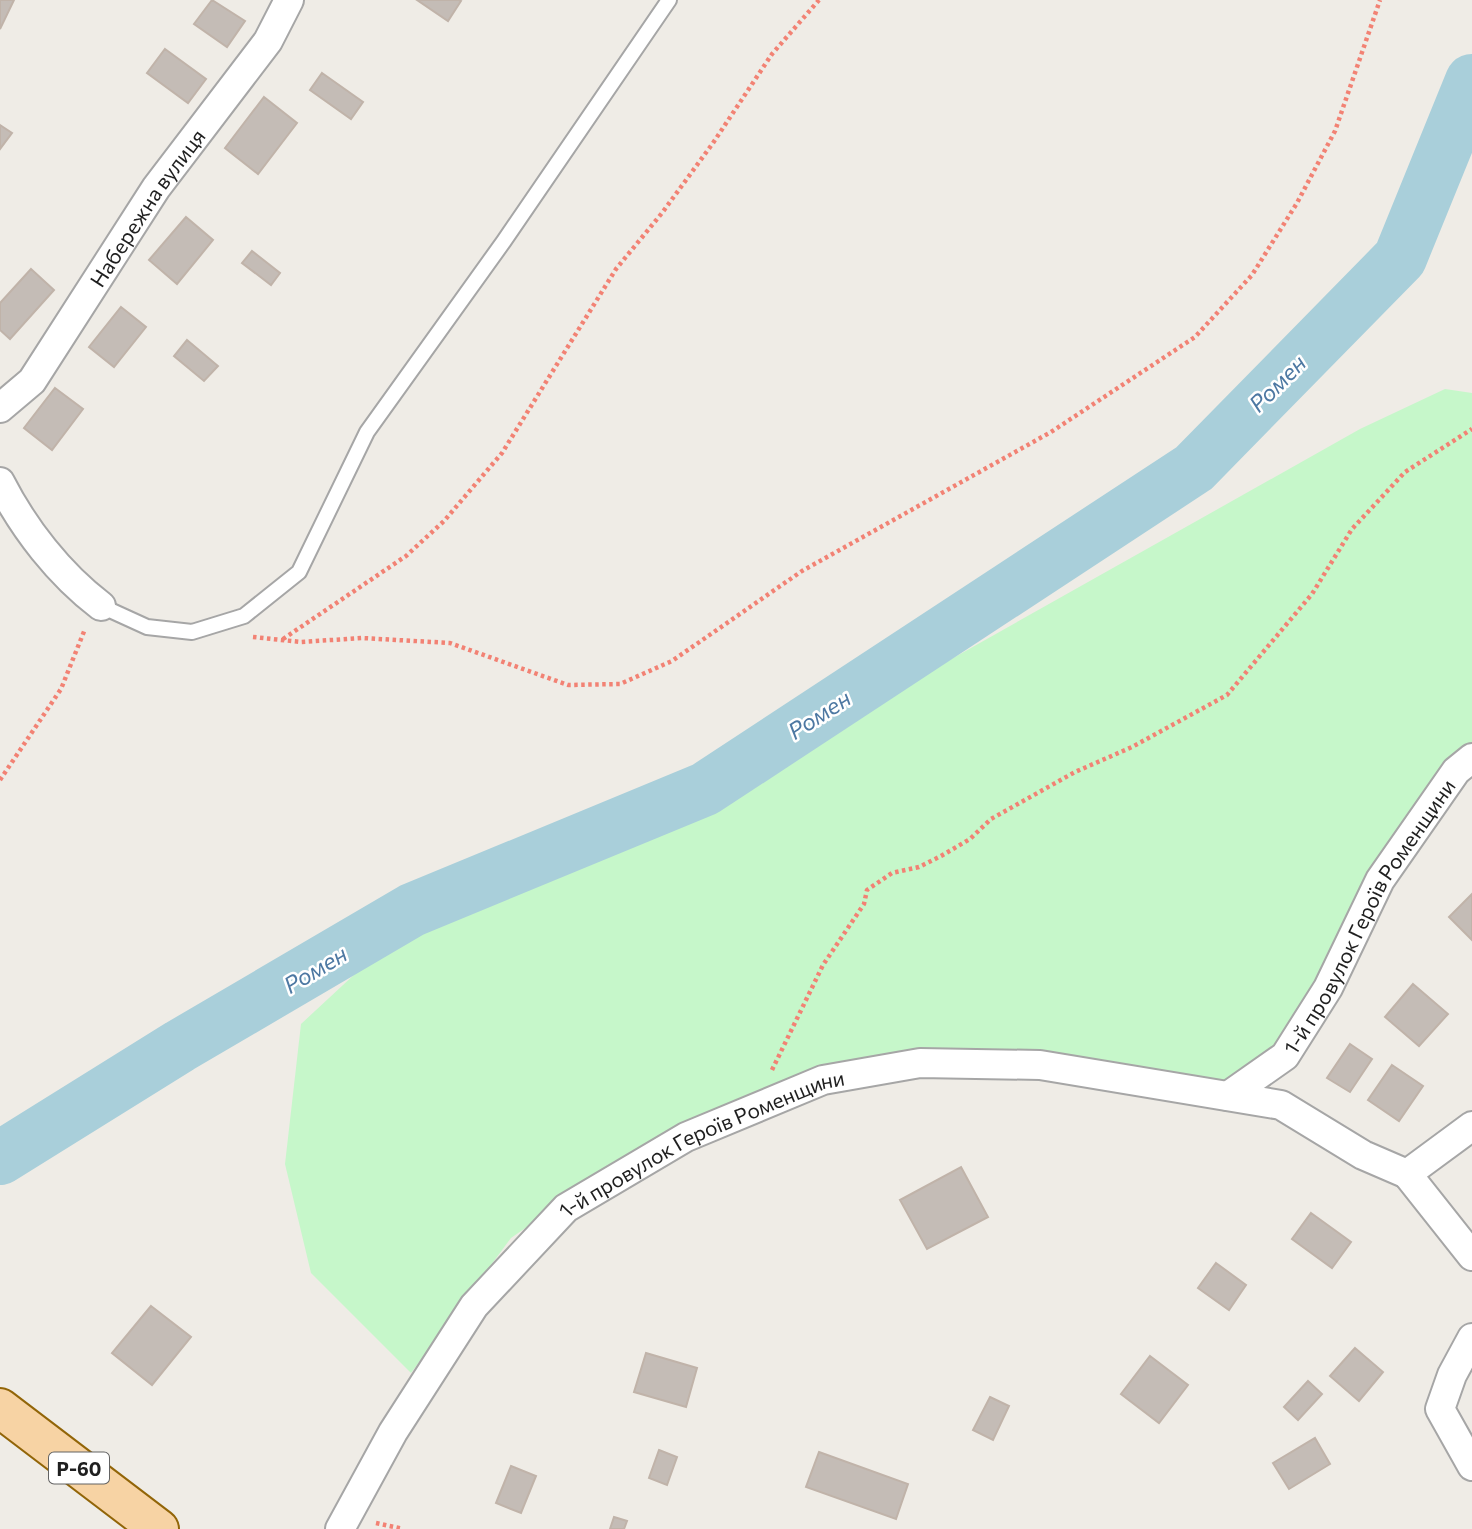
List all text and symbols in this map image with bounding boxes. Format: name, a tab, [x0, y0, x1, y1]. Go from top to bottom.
street label: Набережна вулиця	[84, 123, 209, 291]
water label: Ромен	[1243, 349, 1311, 417]
water label: Ромен	[782, 683, 856, 745]
street label: 1-й провулок Героїв Роменщини	[1277, 774, 1459, 1058]
water label: Ромен	[278, 939, 352, 999]
street label: 1-й провулок Героїв Роменщини	[552, 1064, 846, 1221]
road number: Р-60	[49, 1452, 109, 1484]

